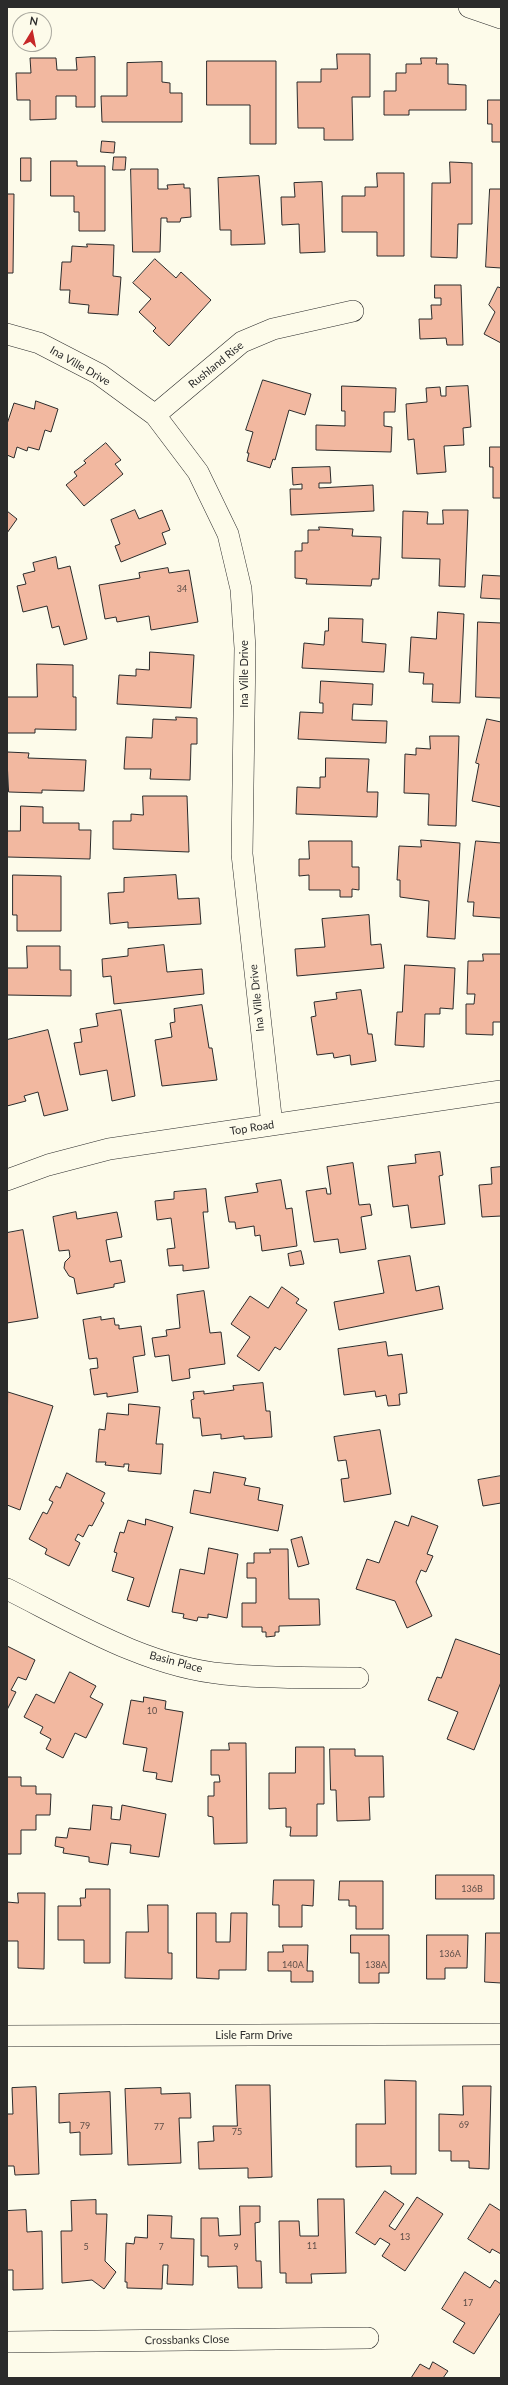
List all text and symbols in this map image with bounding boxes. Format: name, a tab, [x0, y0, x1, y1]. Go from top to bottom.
north arrow	[12, 12, 52, 52]
text: N	[29, 14, 39, 28]
street label: Rushland Rise	[186, 339, 246, 391]
street label: Ina Ville Drive	[47, 343, 113, 389]
house number: 34	[177, 584, 187, 594]
street label: Ina Ville Drive	[237, 640, 251, 708]
street label: Ina Ville Drive	[247, 964, 267, 1032]
street label: Top Road	[229, 1118, 275, 1138]
street label: Basin Place	[148, 1649, 204, 1675]
house number: 10	[147, 1706, 157, 1716]
house number: 136B	[461, 1884, 483, 1894]
house number: 136A	[439, 1949, 461, 1959]
house number: 140A	[282, 1960, 304, 1970]
house number: 138A	[365, 1960, 387, 1970]
street label: Lisle Farm Drive	[215, 2028, 293, 2042]
house number: 69	[459, 2120, 469, 2130]
house number: 79	[80, 2121, 90, 2131]
house number: 77	[154, 2122, 164, 2132]
house number: 75	[232, 2127, 242, 2137]
house number: 13	[400, 2232, 410, 2242]
house number: 11	[307, 2241, 317, 2251]
house number: 5	[83, 2242, 89, 2252]
house number: 7	[158, 2242, 164, 2252]
house number: 9	[233, 2242, 239, 2252]
house number: 17	[463, 2298, 473, 2308]
street label: Crossbanks Close	[145, 2333, 229, 2347]

